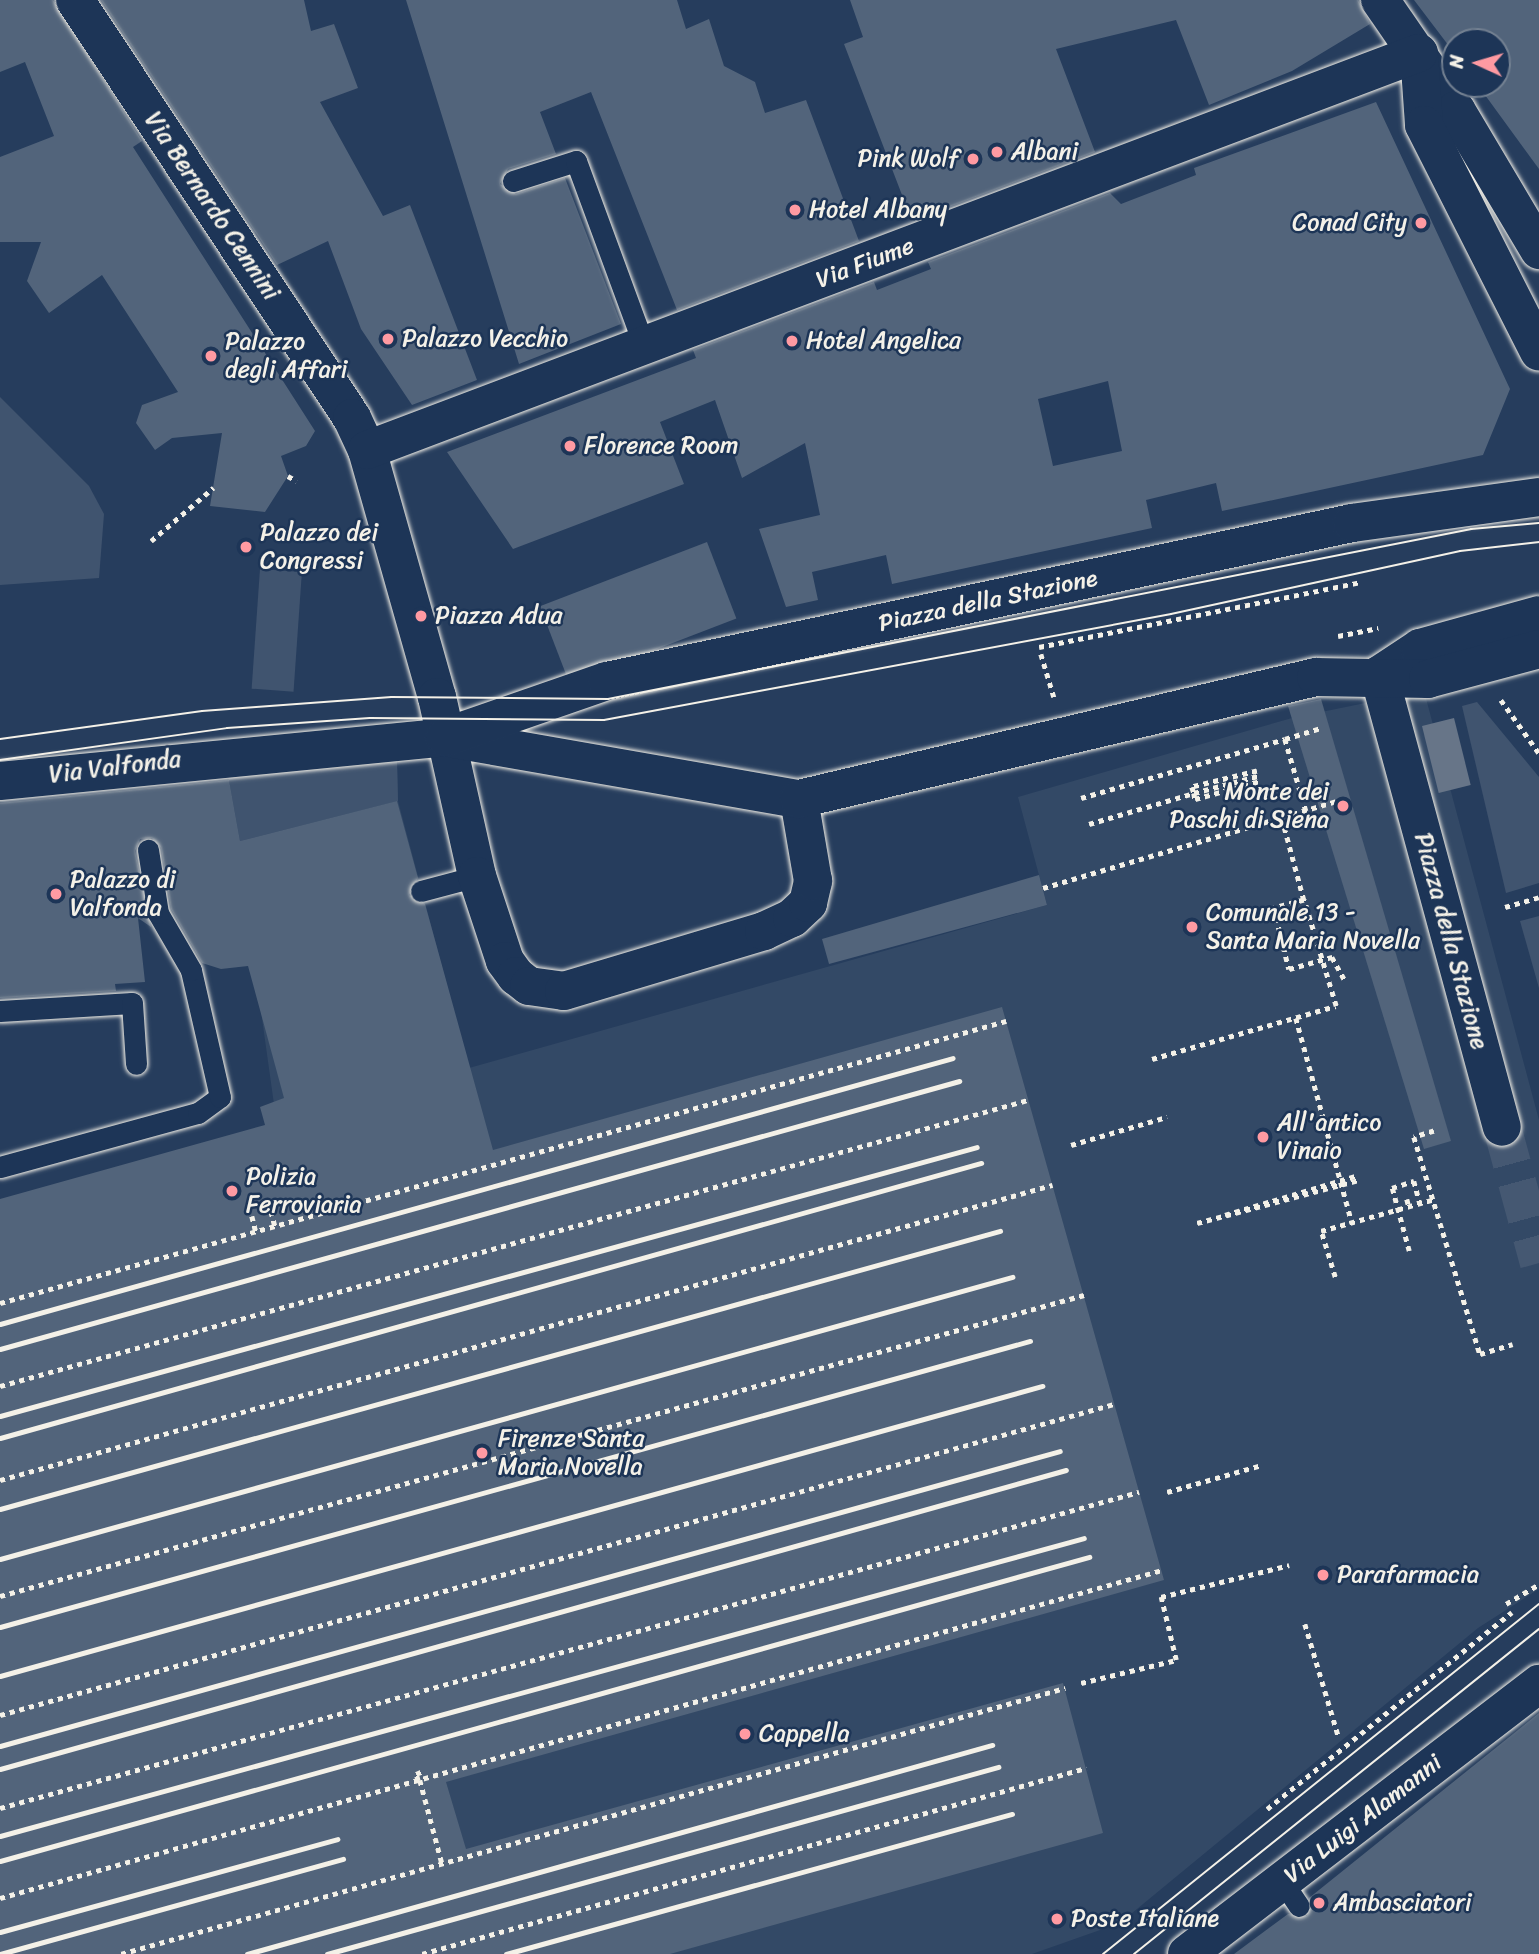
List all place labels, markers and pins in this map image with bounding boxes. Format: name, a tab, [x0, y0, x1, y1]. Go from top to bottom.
place label: Albani	[1011, 138, 1078, 166]
marker: Albani	[989, 144, 1005, 160]
place label: Pink Wolf	[858, 145, 959, 173]
marker: Pink Wolf	[965, 151, 981, 167]
place label: Hotel Albany	[809, 196, 947, 224]
marker: Hotel Albany	[787, 202, 803, 218]
place label: Conad City	[1291, 209, 1407, 237]
marker: Conad City	[1413, 215, 1429, 231]
place label: Palazzo Vecchio	[402, 325, 568, 353]
place label: Hotel Angelica	[806, 327, 962, 355]
place label: Palazzo degli Affari	[225, 328, 347, 384]
marker: Palazzo Vecchio	[380, 331, 396, 347]
marker: Hotel Angelica	[784, 333, 800, 349]
marker: Palazzo degli Affari	[203, 348, 219, 364]
place label: Florence Room	[584, 432, 738, 460]
marker: Florence Room	[562, 438, 578, 454]
place label: Palazzo dei Congressi	[260, 519, 378, 575]
marker: Palazzo dei Congressi	[238, 539, 254, 555]
place label: Piazza Adua	[435, 602, 563, 630]
marker: Piazza Adua	[413, 608, 429, 624]
place label: Monte dei Paschi di Siena	[1169, 778, 1329, 834]
marker: Monte dei Paschi di Siena	[1335, 798, 1351, 814]
place label: Palazzo di Valfonda	[70, 866, 176, 922]
marker: Palazzo di Valfonda	[48, 886, 64, 902]
place label: Comunale 13 - Santa Maria Novella	[1206, 899, 1419, 955]
marker: Comunale 13 - Santa Maria Novella	[1184, 919, 1200, 935]
place label: All'antico Vinaio	[1277, 1109, 1381, 1165]
marker: All'antico Vinaio	[1255, 1129, 1271, 1145]
place label: Polizia Ferroviaria	[246, 1163, 362, 1219]
marker: Polizia Ferroviaria	[224, 1183, 240, 1199]
place label: Firenze Santa Maria Novella	[498, 1425, 645, 1481]
marker: Firenze Santa Maria Novella	[472, 1443, 492, 1463]
place label: Parafarmacia	[1337, 1561, 1479, 1589]
marker: Parafarmacia	[1315, 1567, 1331, 1583]
place label: Cappella	[759, 1720, 849, 1748]
marker: Cappella	[737, 1726, 753, 1742]
place label: Ambasciatori	[1333, 1889, 1472, 1917]
marker: Ambasciatori	[1311, 1895, 1327, 1911]
place label: Poste Italiane	[1071, 1905, 1221, 1933]
marker: Poste Italiane	[1049, 1911, 1065, 1927]

